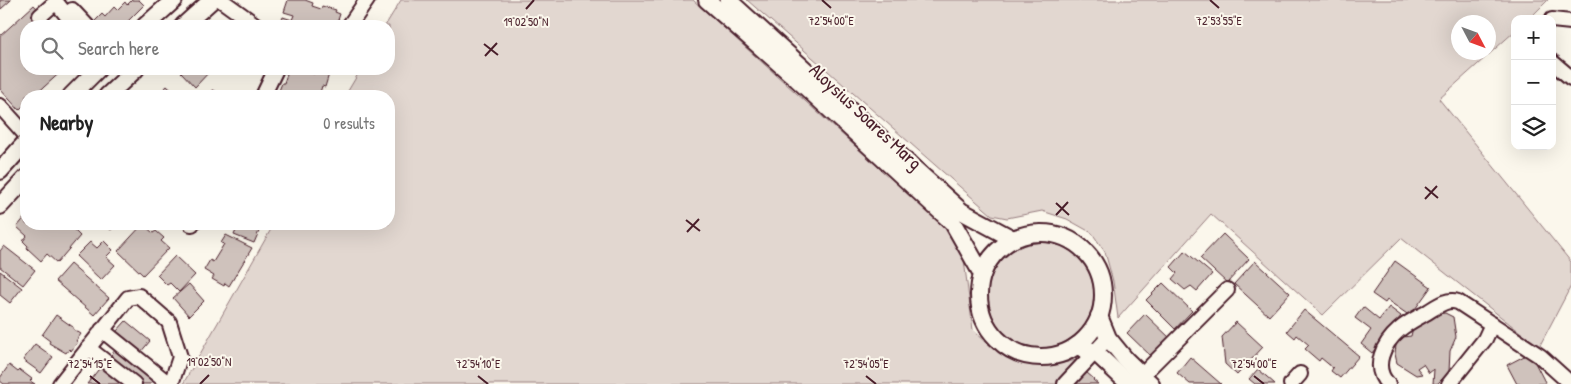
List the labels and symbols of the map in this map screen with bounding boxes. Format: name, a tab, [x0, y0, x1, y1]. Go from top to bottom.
text: 72°54'00"E	[808, 12, 854, 29]
text: 72°53'55"E	[1196, 12, 1243, 29]
text: 19°02'50"N	[504, 13, 548, 30]
north arrow	[1451, 15, 1496, 60]
street label: Aloysius Soares Marg	[804, 57, 928, 175]
text: 19°02'50"N	[187, 353, 231, 370]
text: 72°54'15"E	[68, 355, 113, 372]
text: 72°54'10"E	[456, 355, 501, 372]
text: 72°54'05"E	[843, 355, 889, 372]
text: 72°54'00"E	[1231, 355, 1277, 372]

